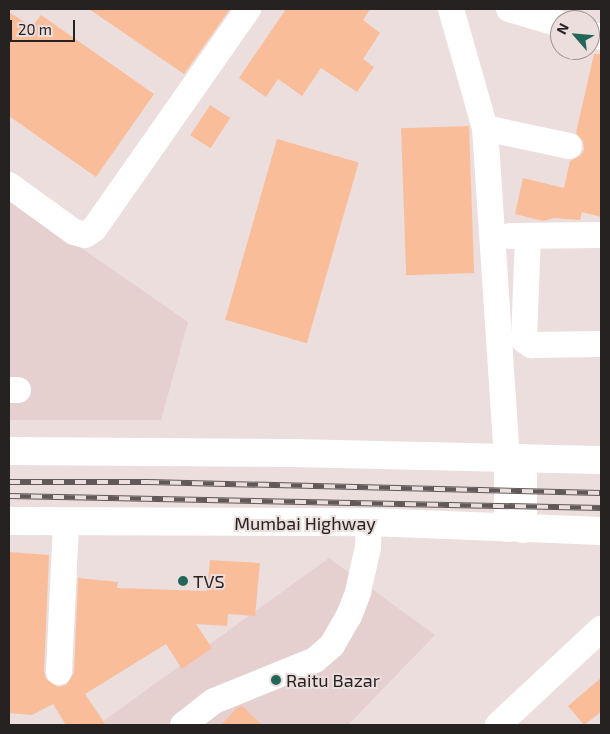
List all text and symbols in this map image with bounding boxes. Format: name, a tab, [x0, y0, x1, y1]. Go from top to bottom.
scale bar	[12, 10, 78, 42]
north arrow	[550, 10, 600, 60]
text: 20 m	[18, 20, 52, 38]
text: N	[552, 20, 572, 37]
street label: Mumbai Highway	[234, 512, 376, 534]
place label: TVS	[193, 570, 225, 592]
marker: TVS	[177, 575, 189, 587]
place label: Raitu Bazar	[286, 669, 380, 691]
marker: Raitu Bazar	[270, 674, 282, 686]

